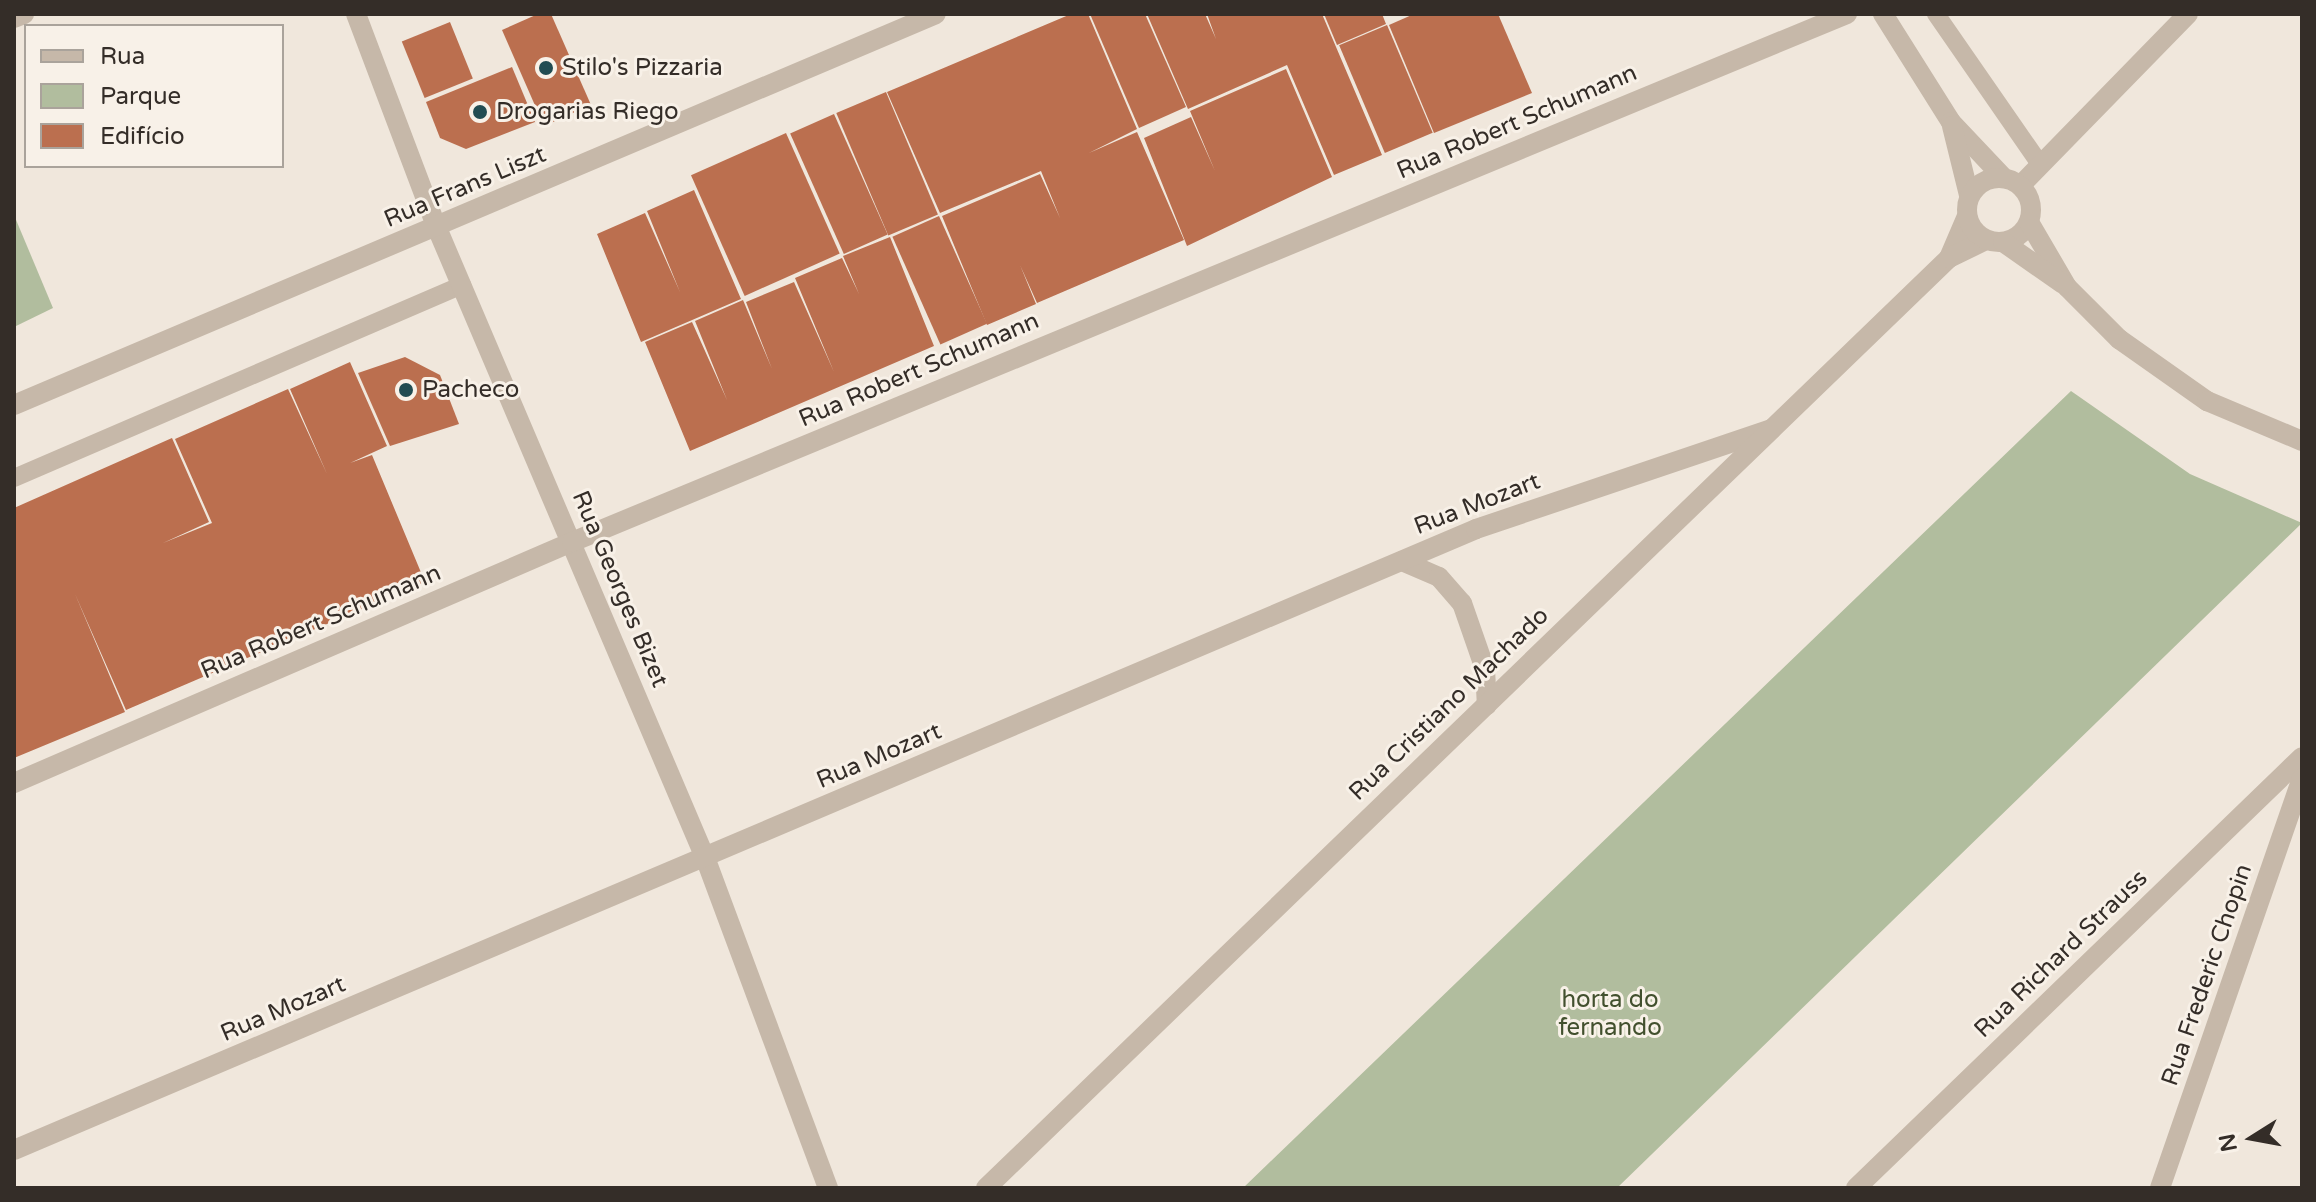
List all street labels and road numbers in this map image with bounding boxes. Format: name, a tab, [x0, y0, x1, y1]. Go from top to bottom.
street label: Rua Robert Schumann	[1393, 58, 1641, 186]
street label: Rua Frans Liszt	[380, 140, 550, 234]
street label: Rua Robert Schumann	[795, 306, 1043, 434]
street label: Rua Mozart	[1410, 467, 1544, 541]
street label: Rua Georges Bizet	[566, 487, 674, 691]
street label: Rua Robert Schumann	[197, 558, 445, 686]
street label: Rua Cristiano Machado	[1343, 601, 1555, 807]
street label: Rua Mozart	[812, 717, 946, 795]
street label: Rua Frederic Chopin	[2156, 860, 2258, 1090]
street label: Rua Richard Strauss	[1969, 864, 2153, 1044]
street label: Rua Mozart	[216, 970, 350, 1048]

